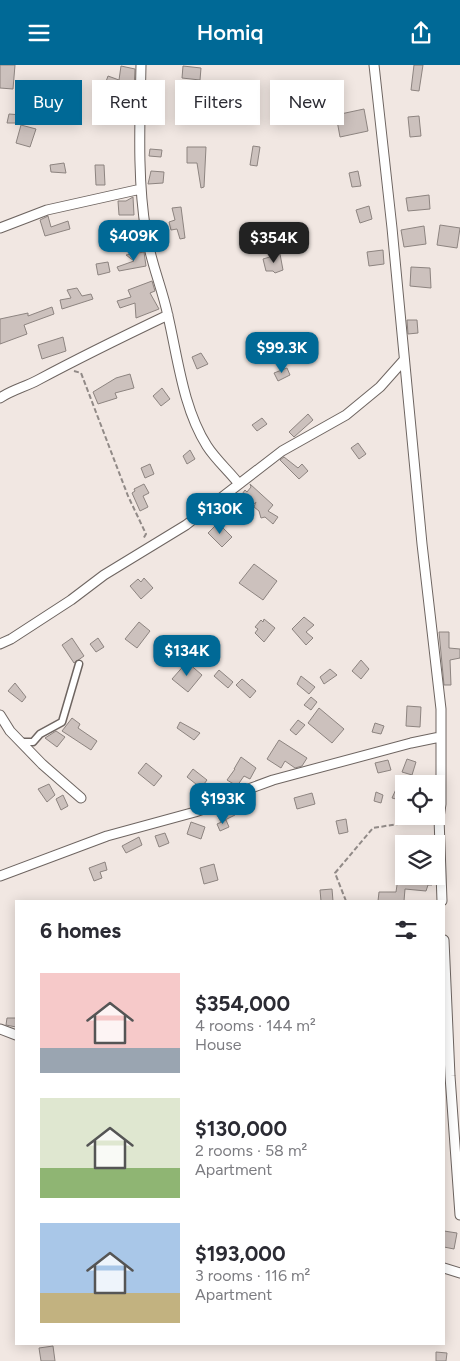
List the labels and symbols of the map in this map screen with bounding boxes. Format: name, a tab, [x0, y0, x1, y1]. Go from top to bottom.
pin: $409K	[99, 219, 169, 262]
pin: $354K	[239, 221, 309, 264]
pin: $99.3K	[241, 331, 323, 374]
pin: $130K	[185, 493, 255, 535]
pin: $134K	[152, 635, 222, 677]
pin: $193K	[188, 783, 258, 825]

